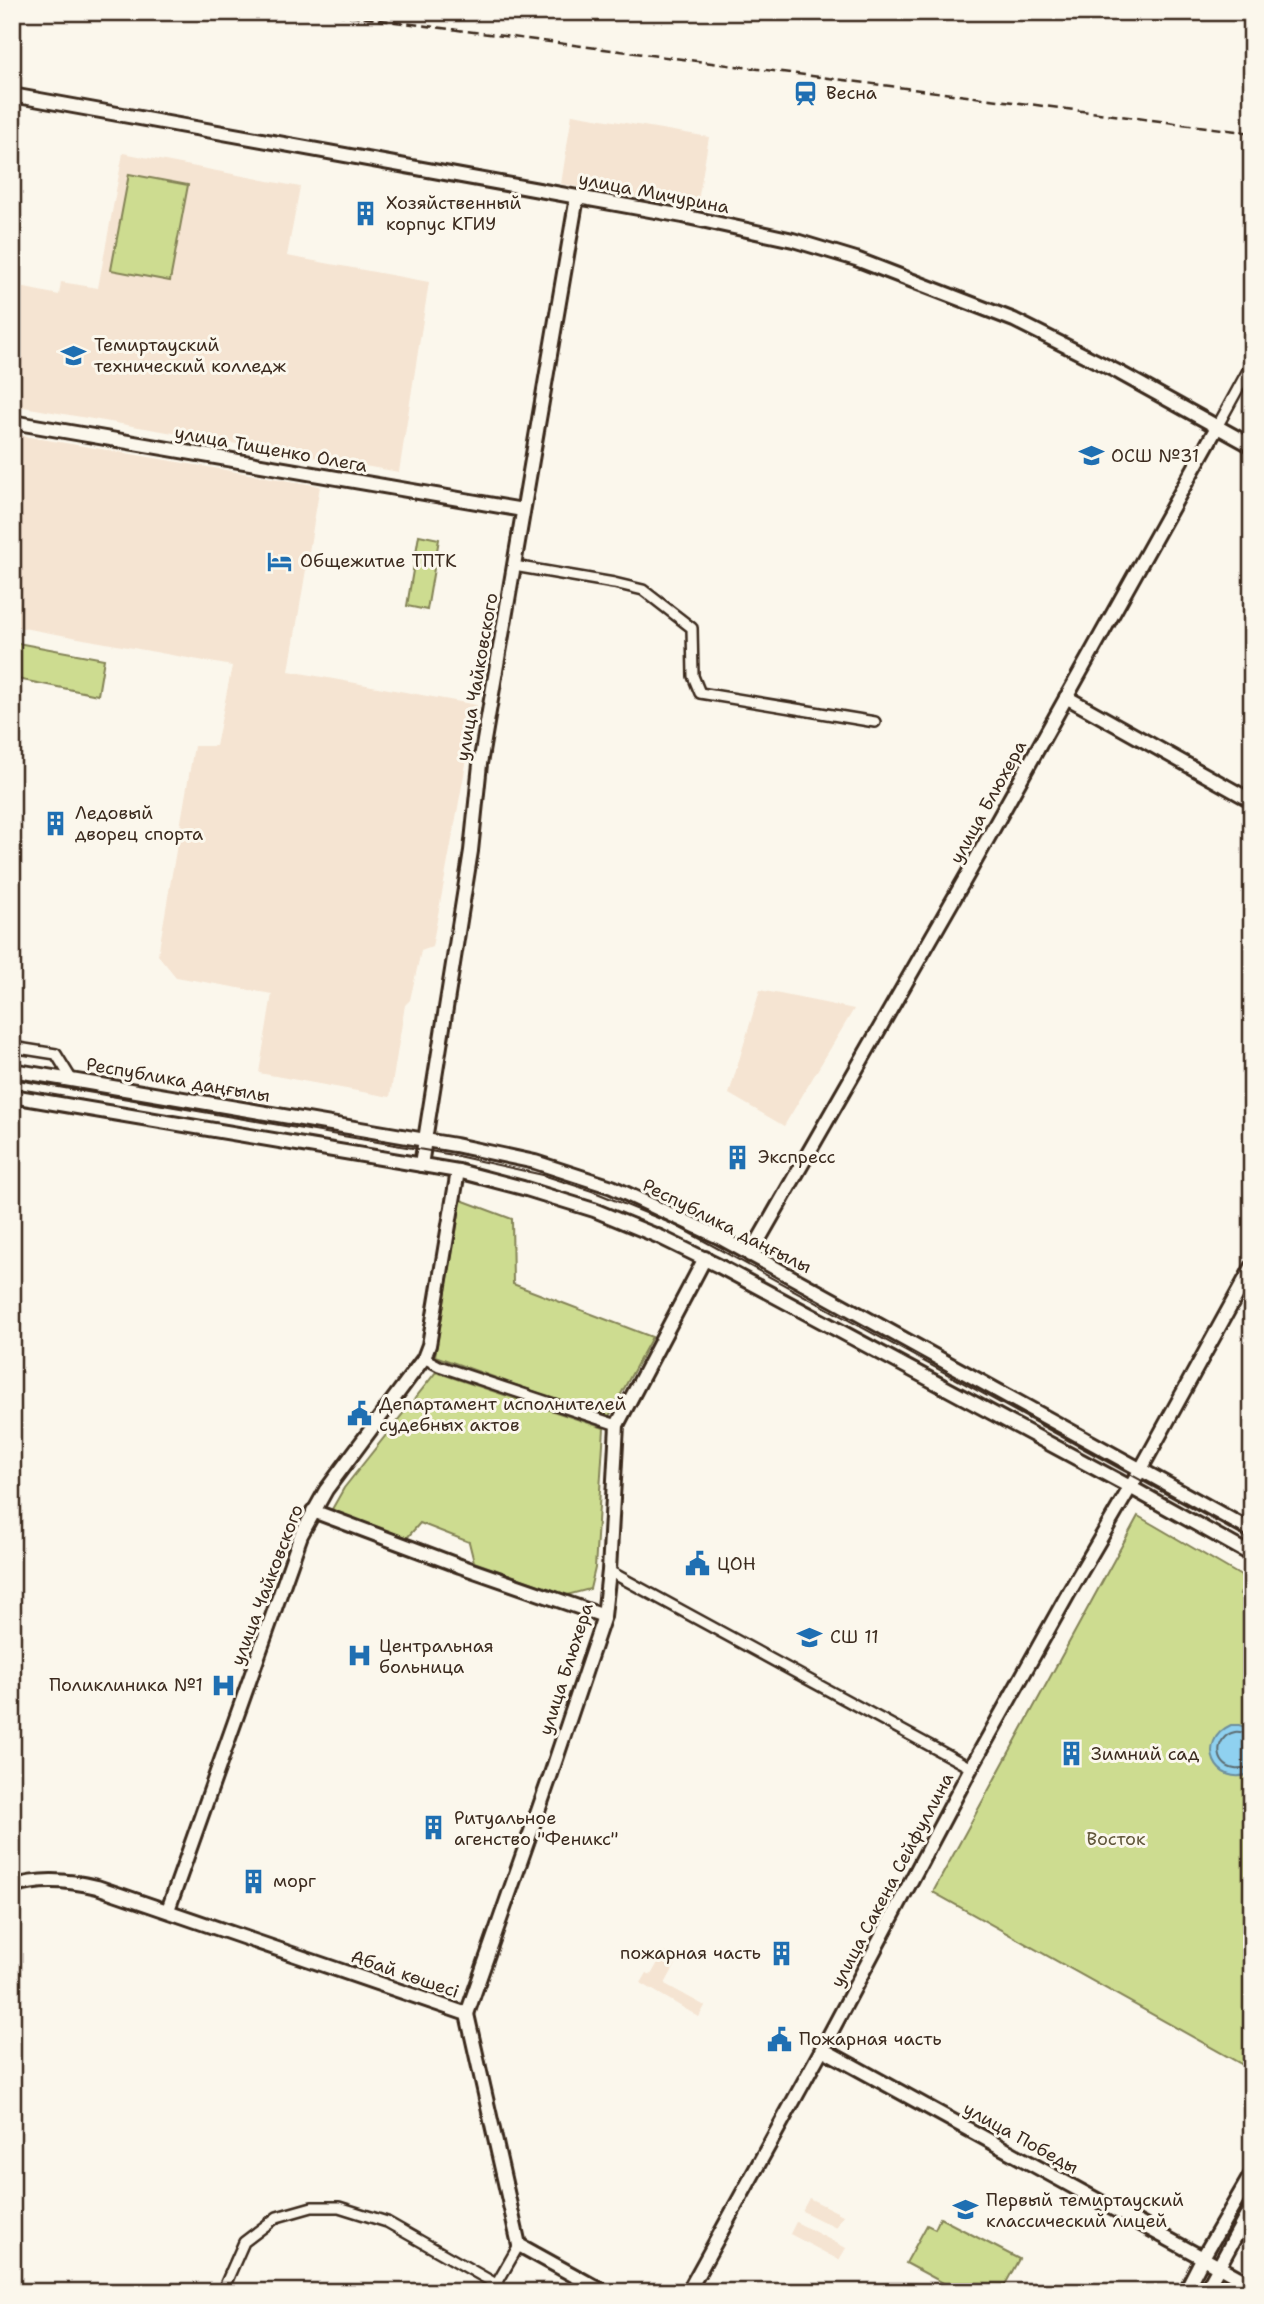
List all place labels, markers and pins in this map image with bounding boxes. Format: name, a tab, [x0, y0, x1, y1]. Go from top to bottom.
station icon: Весна	[792, 79, 820, 107]
place label: Весна	[826, 81, 877, 105]
place label: Хозяйственный корпус КГИУ	[386, 191, 521, 236]
building icon: Хозяйственный корпус КГИУ	[352, 199, 380, 227]
place label: Темиртауский технический колледж	[94, 333, 287, 378]
school or university icon: Темиртауский технический колледж	[60, 341, 88, 369]
school or university icon: ОСШ №31	[1077, 442, 1105, 470]
place label: ОСШ №31	[1111, 444, 1199, 468]
hotel icon: Общежитие ТПТК	[266, 547, 294, 575]
place label: Общежитие ТПТК	[300, 549, 457, 573]
place label: Ледовый дворец спорта	[75, 801, 203, 846]
building icon: Ледовый дворец спорта	[41, 809, 69, 837]
building icon: Экспресс	[724, 1143, 752, 1171]
place label: Экспресс	[758, 1145, 836, 1169]
place label: Департамент исполнителей судебных актов	[379, 1392, 626, 1437]
public building icon: Департамент исполнителей судебных актов	[345, 1400, 373, 1428]
public building icon: ЦОН	[683, 1550, 711, 1578]
place label: ЦОН	[717, 1552, 756, 1576]
school or university icon: СШ 11	[796, 1623, 824, 1651]
place label: СШ 11	[830, 1625, 879, 1649]
place label: Центральная больница	[379, 1634, 494, 1679]
hospital icon: Центральная больница	[345, 1642, 373, 1670]
hospital icon: Поликлиника №1	[209, 1671, 237, 1699]
place label: Поликлиника №1	[49, 1673, 203, 1697]
building icon: Зимний сад	[1057, 1740, 1085, 1768]
place label: Зимний сад	[1091, 1742, 1200, 1766]
place label: Ритуальное агенство "Феникс"	[454, 1806, 618, 1851]
building icon: Ритуальное агенство "Феникс"	[420, 1814, 448, 1842]
building icon: морг	[239, 1867, 267, 1895]
place label: морг	[273, 1869, 316, 1893]
building icon: пожарная часть	[767, 1939, 795, 1967]
place label: пожарная часть	[620, 1941, 761, 1965]
public building icon: Пожарная часть	[765, 2025, 793, 2053]
place label: Пожарная часть	[799, 2027, 942, 2051]
place label: Первый темиртауский классический лицей	[986, 2188, 1184, 2233]
school or university icon: Первый темиртауский классический лицей	[952, 2196, 980, 2224]

